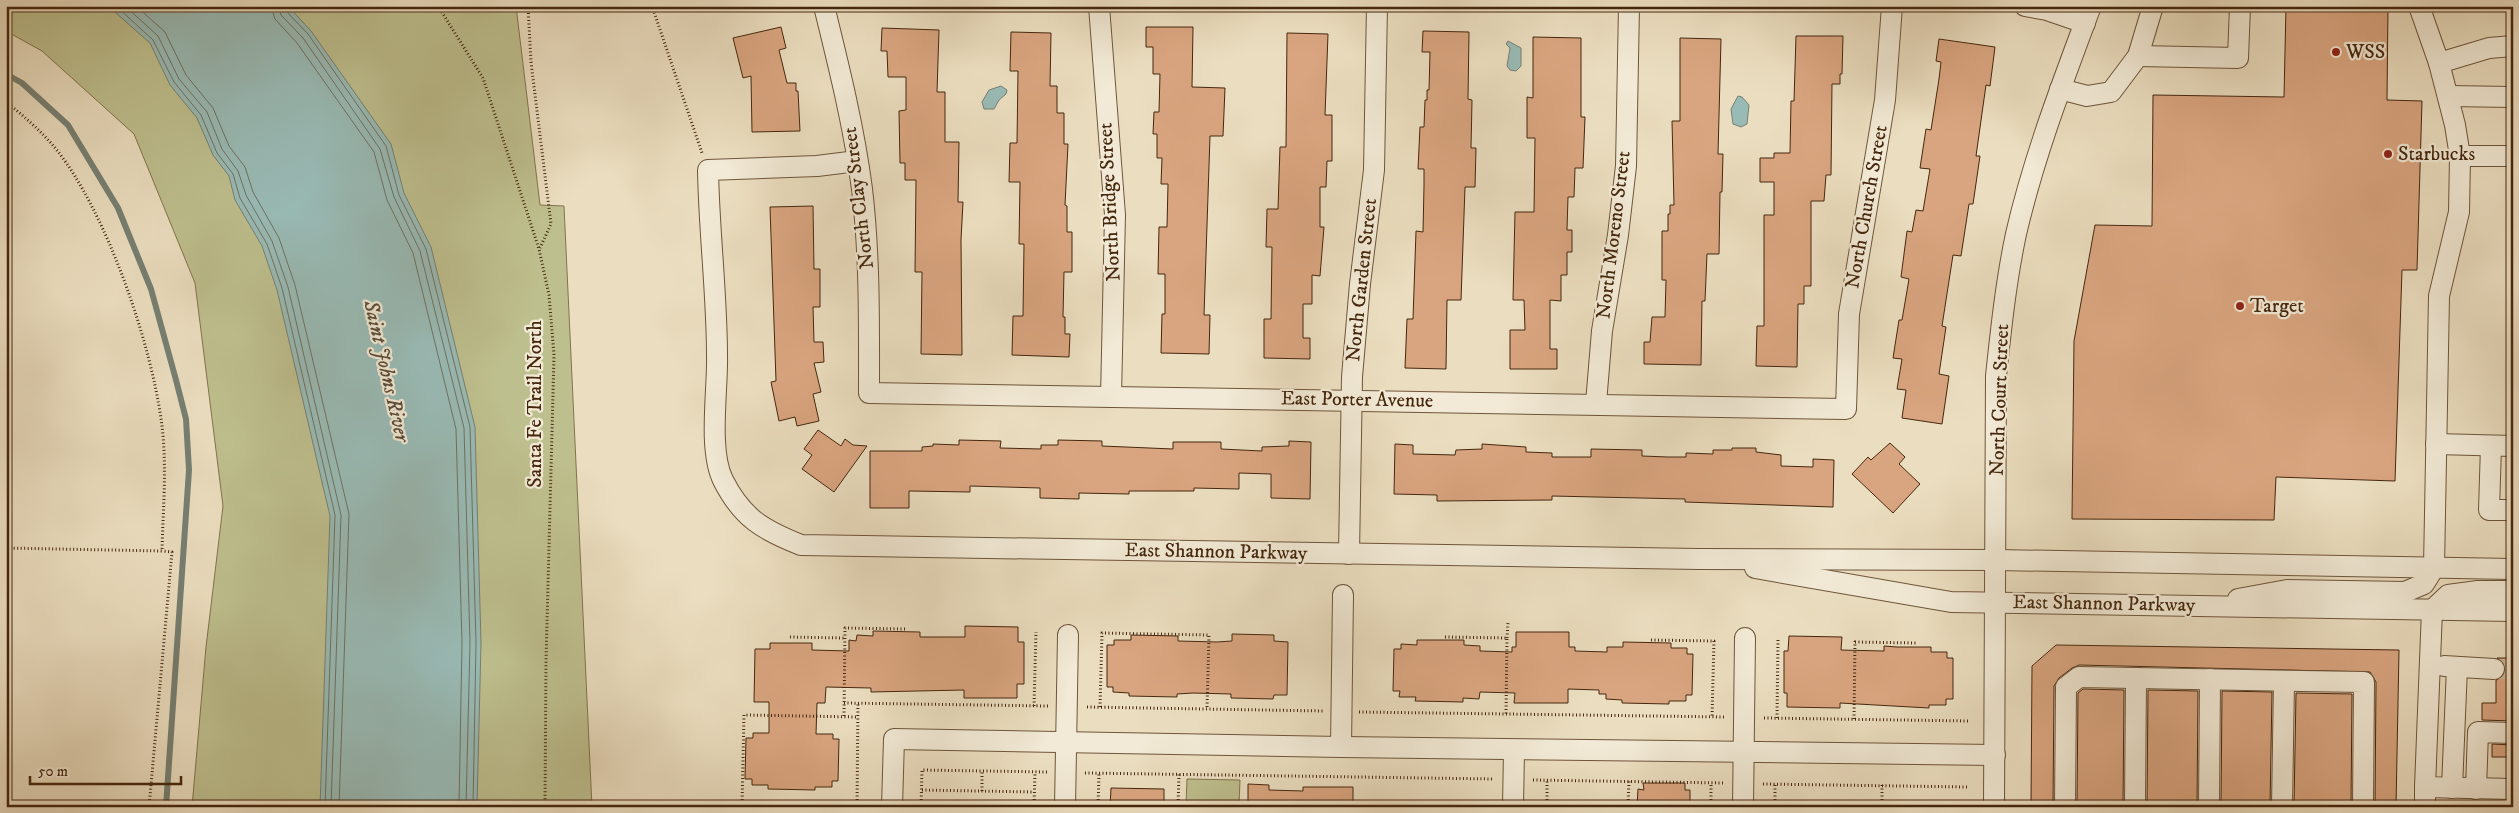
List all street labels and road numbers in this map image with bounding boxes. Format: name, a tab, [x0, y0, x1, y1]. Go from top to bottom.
street label: North Bridge Street	[1093, 122, 1127, 282]
street label: North Church Street	[1840, 123, 1894, 291]
street label: North Clay Street	[838, 125, 880, 271]
street label: North Moreno Street	[1591, 149, 1637, 321]
street label: North Garden Street	[1341, 197, 1383, 363]
street label: Santa Fe Trail North	[523, 320, 548, 488]
street label: North Court Street	[1985, 323, 2015, 477]
street label: East Porter Avenue	[1281, 386, 1433, 414]
street label: East Shannon Parkway	[1124, 538, 1308, 566]
street label: East Shannon Parkway	[2012, 590, 2196, 618]

